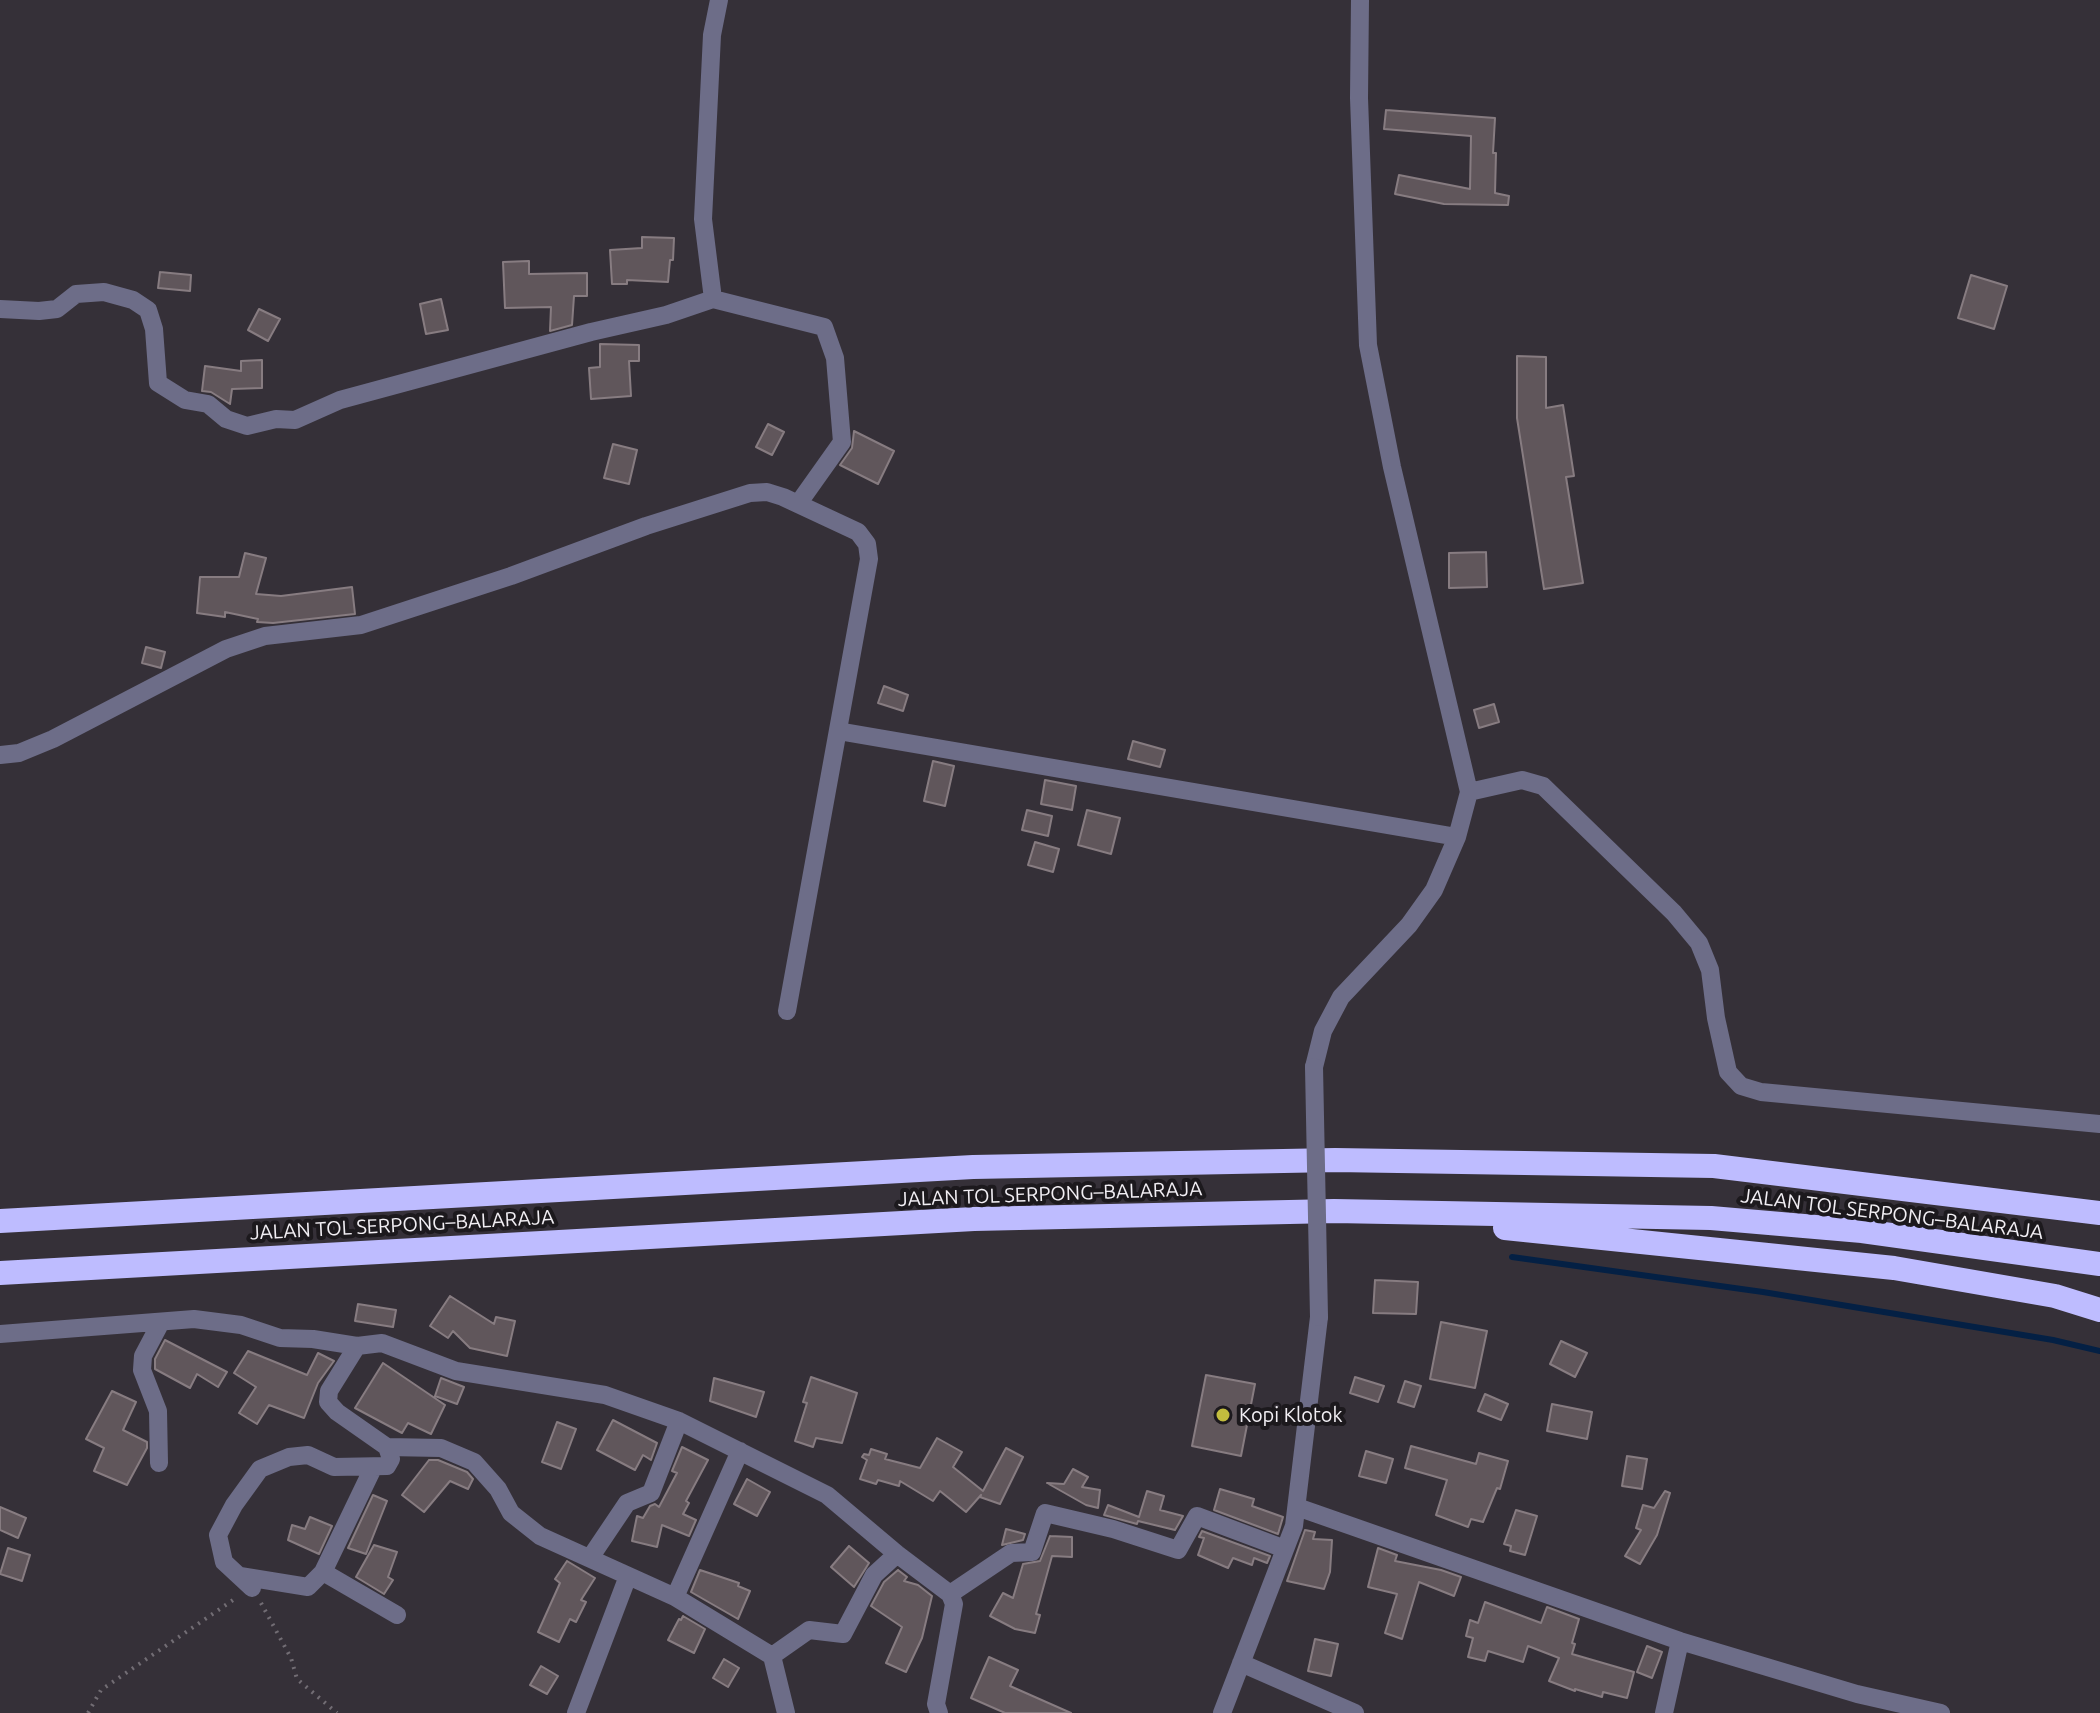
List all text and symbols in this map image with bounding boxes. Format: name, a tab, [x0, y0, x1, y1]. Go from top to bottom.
street label: JALAN TOL SERPONG–BALARAJA	[897, 1177, 1203, 1211]
street label: JALAN TOL SERPONG–BALARAJA	[1739, 1184, 2045, 1244]
street label: JALAN TOL SERPONG–BALARAJA	[249, 1205, 555, 1245]
place label: Kopi Klotok	[1239, 1403, 1342, 1427]
marker: Kopi Klotok	[1214, 1406, 1232, 1424]

